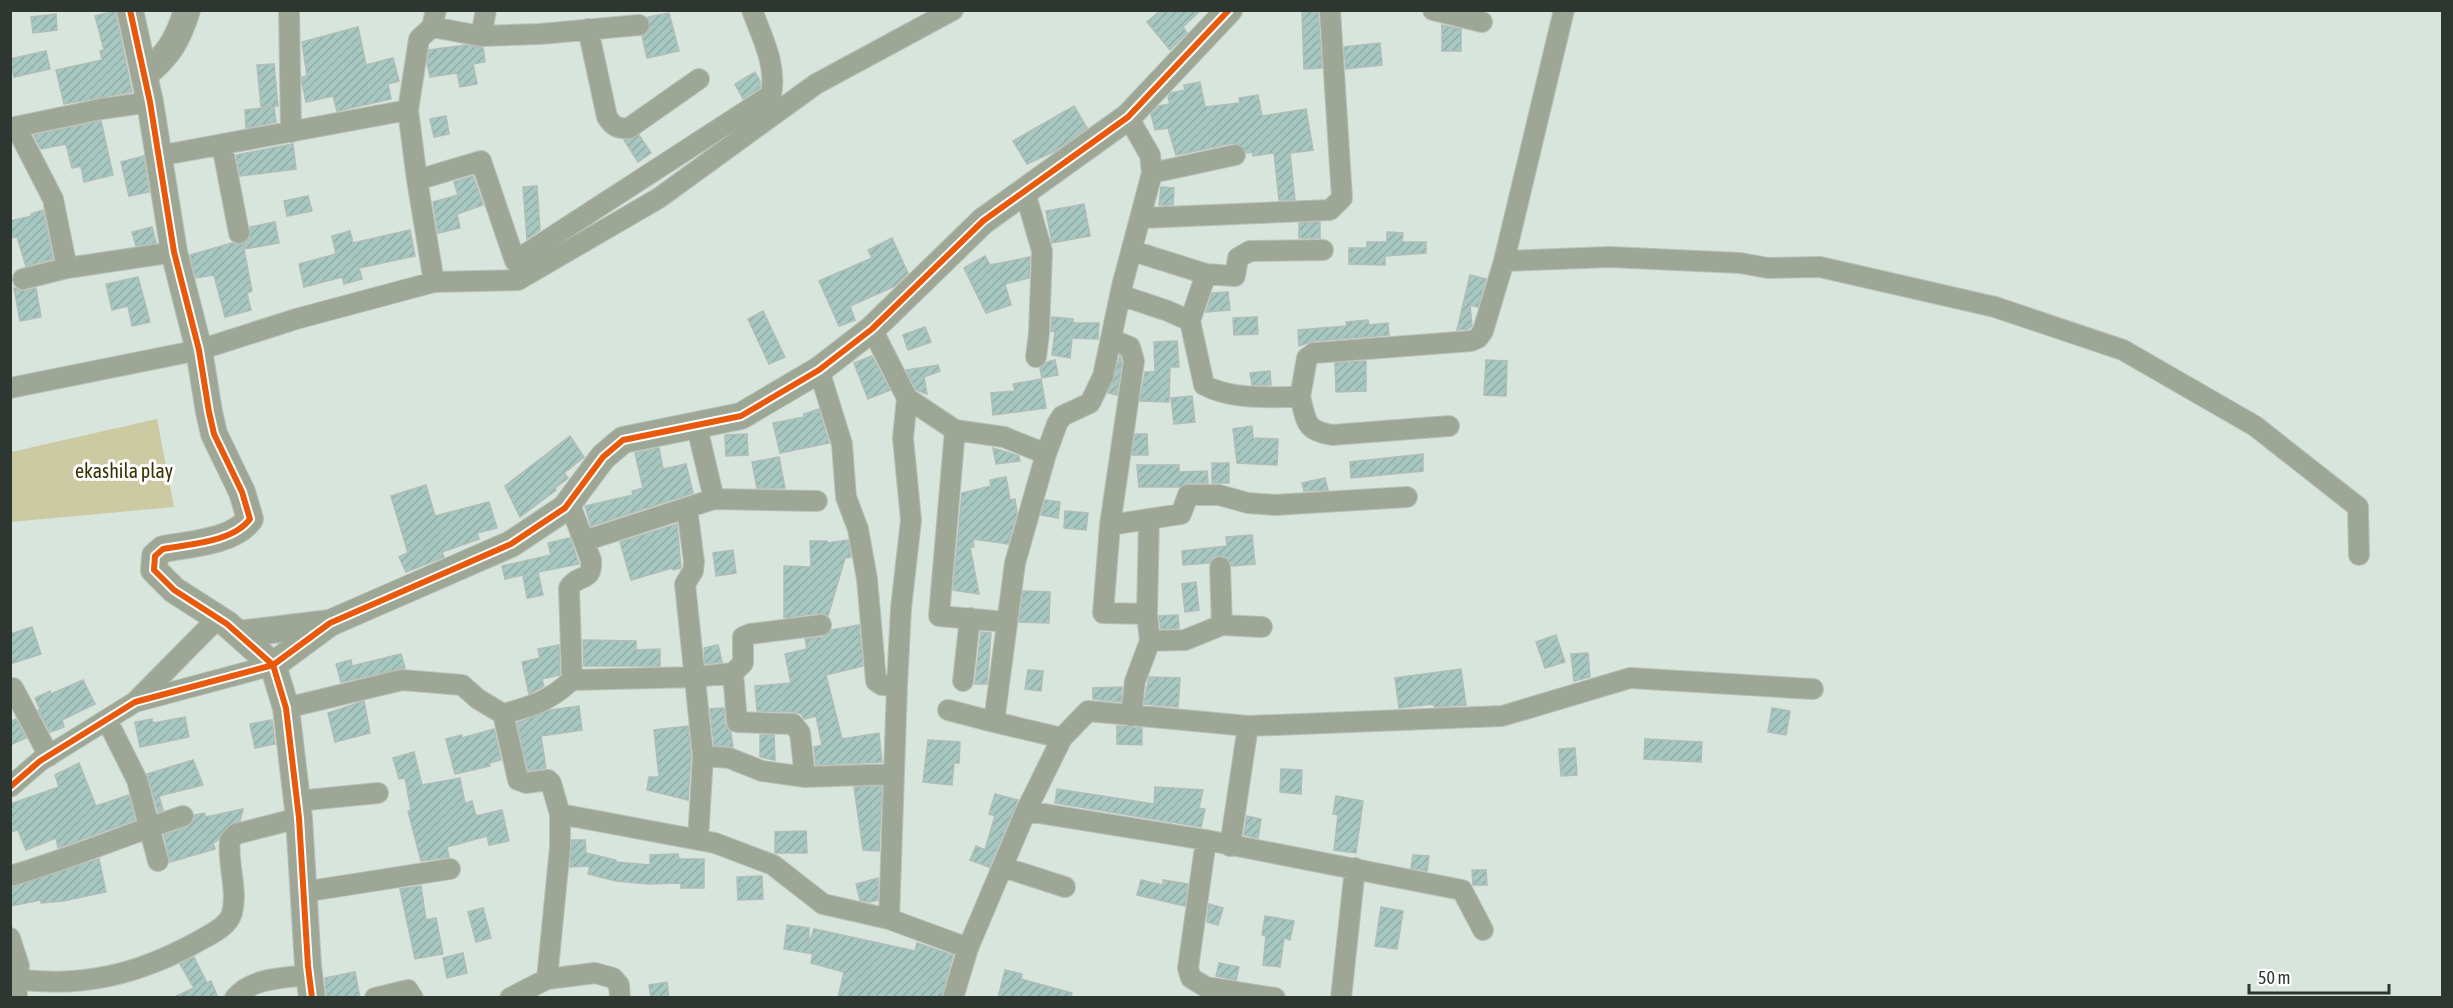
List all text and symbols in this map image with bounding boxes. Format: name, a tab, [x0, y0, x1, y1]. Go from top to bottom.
park label: ekashila play	[75, 459, 173, 482]
scale bar	[2249, 957, 2388, 995]
text: 50 m	[2258, 967, 2290, 988]

